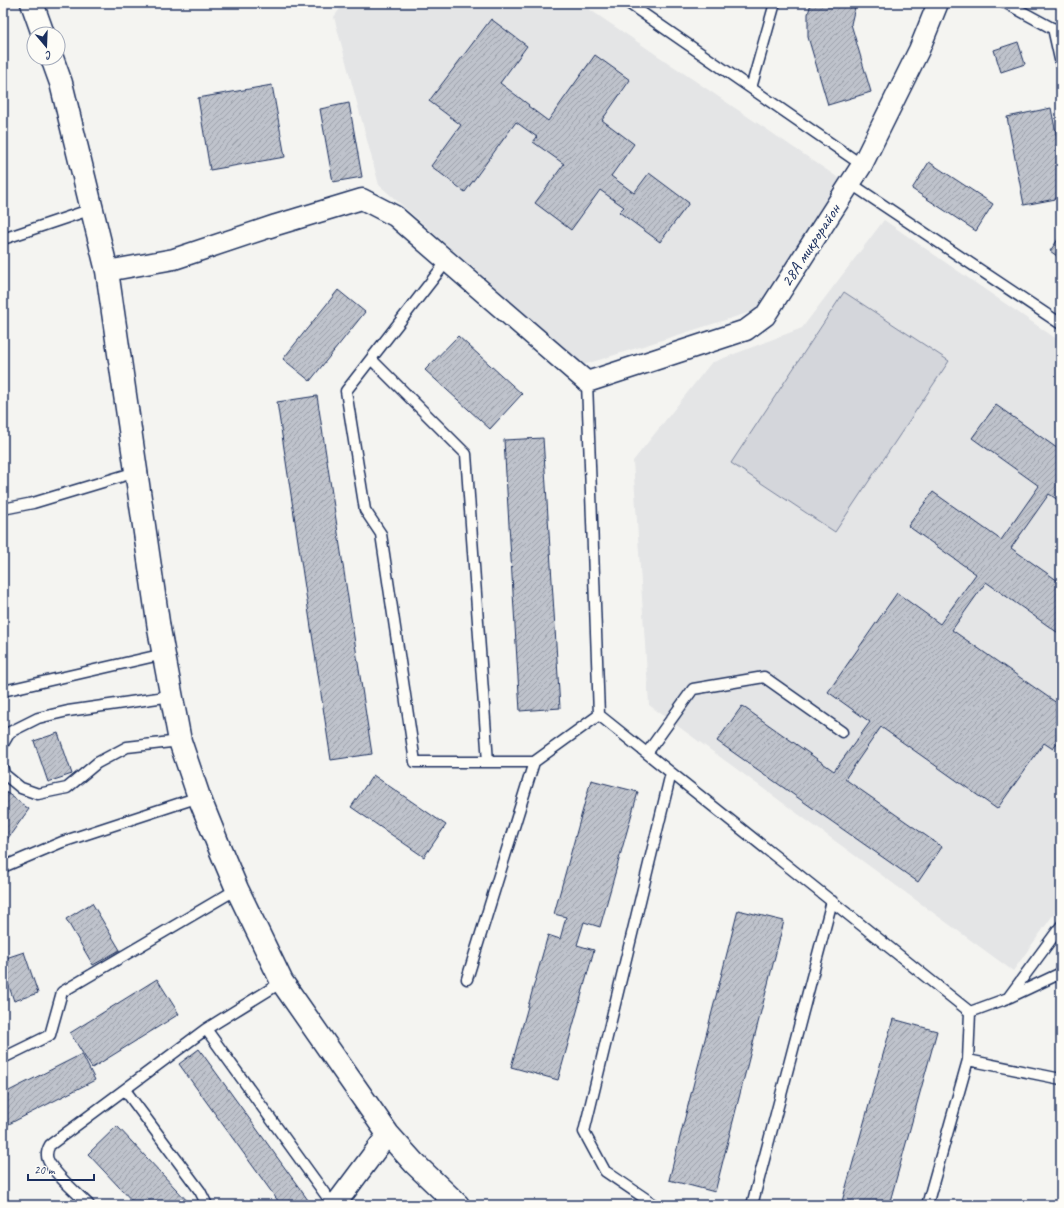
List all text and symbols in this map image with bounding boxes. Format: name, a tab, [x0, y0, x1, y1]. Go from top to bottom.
north arrow	[26, 26, 66, 66]
text: С	[43, 48, 54, 63]
street label: 28А микрорайон	[776, 199, 846, 291]
scale bar	[28, 1156, 94, 1182]
text: 20 m	[34, 1162, 56, 1178]

